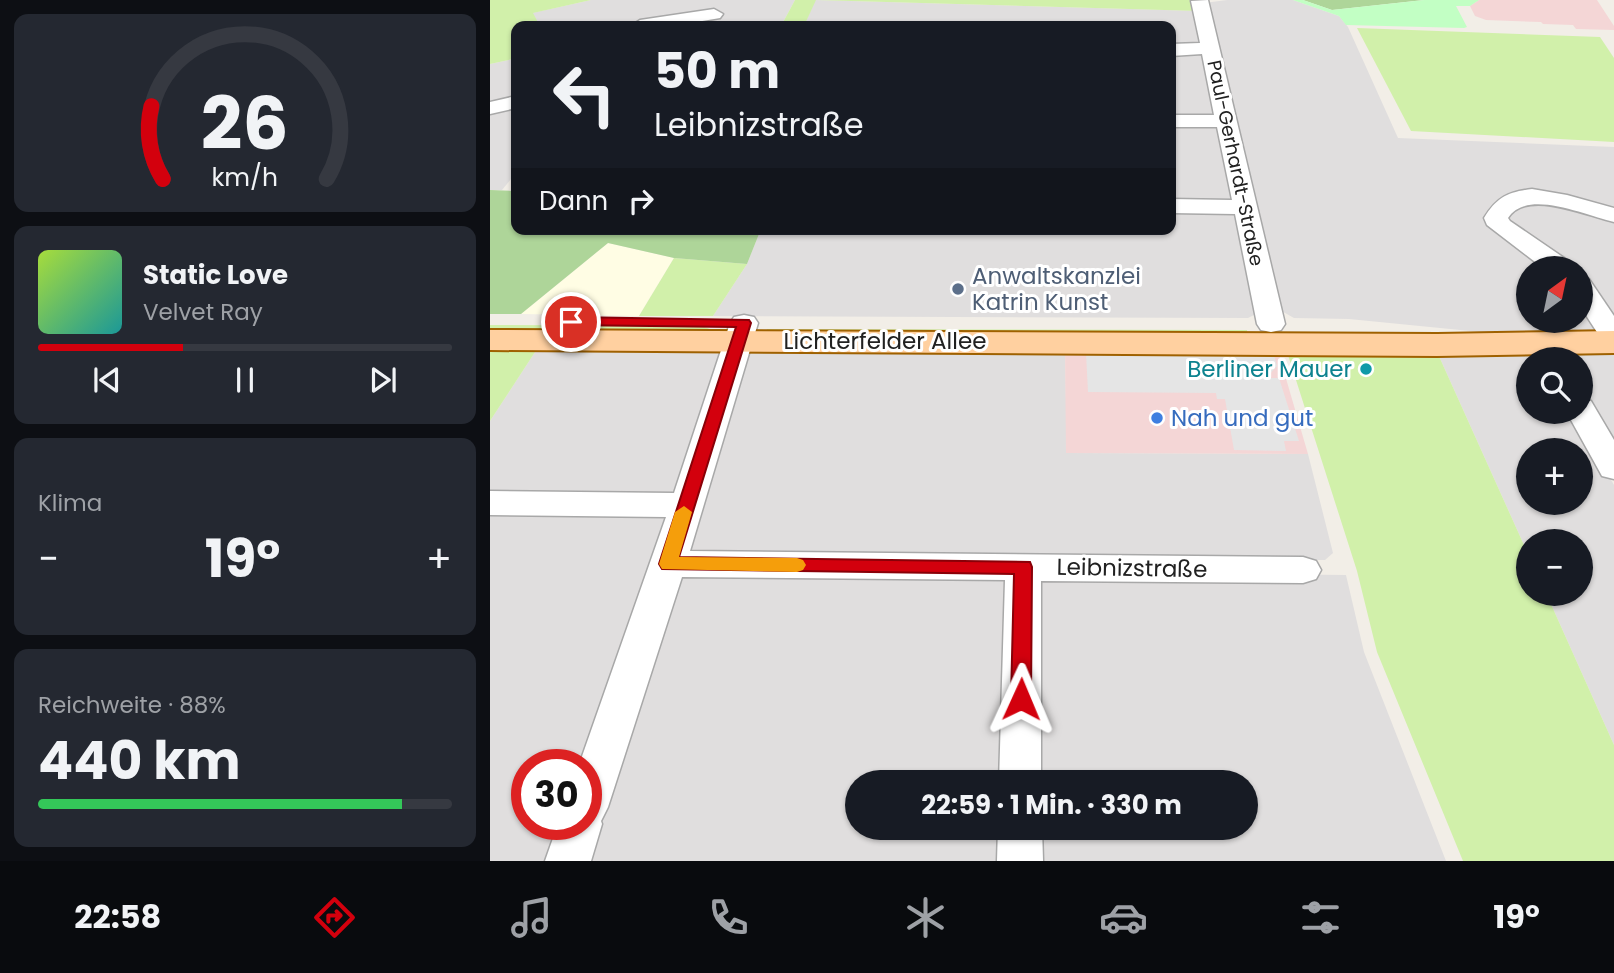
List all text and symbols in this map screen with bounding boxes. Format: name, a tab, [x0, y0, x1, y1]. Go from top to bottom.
text: 50 m	[654, 37, 780, 105]
icon: left	[539, 49, 630, 140]
street label: Paul-Gerhardt-Straße	[1200, 58, 1271, 269]
text: 26	[201, 73, 289, 174]
text: Leibnizstraße	[654, 102, 864, 147]
text: km/h	[212, 160, 278, 195]
icon: right	[622, 182, 660, 220]
text: Dann	[539, 183, 608, 219]
north arrow	[1516, 256, 1592, 332]
map controls	[1516, 256, 1593, 606]
text: Static Love	[143, 257, 288, 293]
place label: Anwaltskanzlei Katrin Kunst	[972, 260, 1141, 318]
marker: Anwaltskanzlei Katrin Kunst	[950, 281, 966, 297]
pin	[541, 292, 601, 352]
text: Velvet Ray	[143, 296, 263, 328]
icon: arrive	[552, 303, 590, 341]
street label: Lichterfelder Allee	[784, 325, 986, 357]
button: search	[1516, 347, 1593, 424]
place label: Berliner Mauer	[1187, 353, 1352, 385]
icon: previous	[88, 361, 126, 399]
icon: pause	[226, 361, 264, 399]
icon: next	[364, 361, 402, 399]
marker: Berliner Mauer	[1358, 361, 1374, 377]
place label: Nah und gut	[1171, 402, 1313, 434]
marker: Nah und gut	[1149, 410, 1165, 426]
button: +	[1516, 438, 1593, 515]
text: Klima	[38, 487, 102, 519]
text: 19°	[205, 522, 280, 595]
button: −	[1516, 529, 1593, 606]
text: −	[38, 532, 59, 585]
text: +	[426, 532, 452, 585]
street label: Leibnizstraße	[1056, 551, 1208, 585]
position arrow	[984, 662, 1058, 736]
text: Reichweite · 88%	[38, 689, 226, 721]
text: 440 km	[38, 724, 241, 797]
speed limit sign: 30	[511, 749, 602, 840]
text: 22:59 · 1 Min. · 330 m	[921, 787, 1182, 823]
icon: directions	[310, 893, 359, 942]
icon: music	[507, 893, 556, 942]
icon: phone	[704, 893, 753, 942]
icon: climate	[901, 893, 950, 942]
icon: car	[1099, 893, 1148, 942]
icon: filters	[1296, 893, 1345, 942]
text: 22:58	[74, 894, 161, 939]
text: 19°	[1493, 894, 1540, 939]

